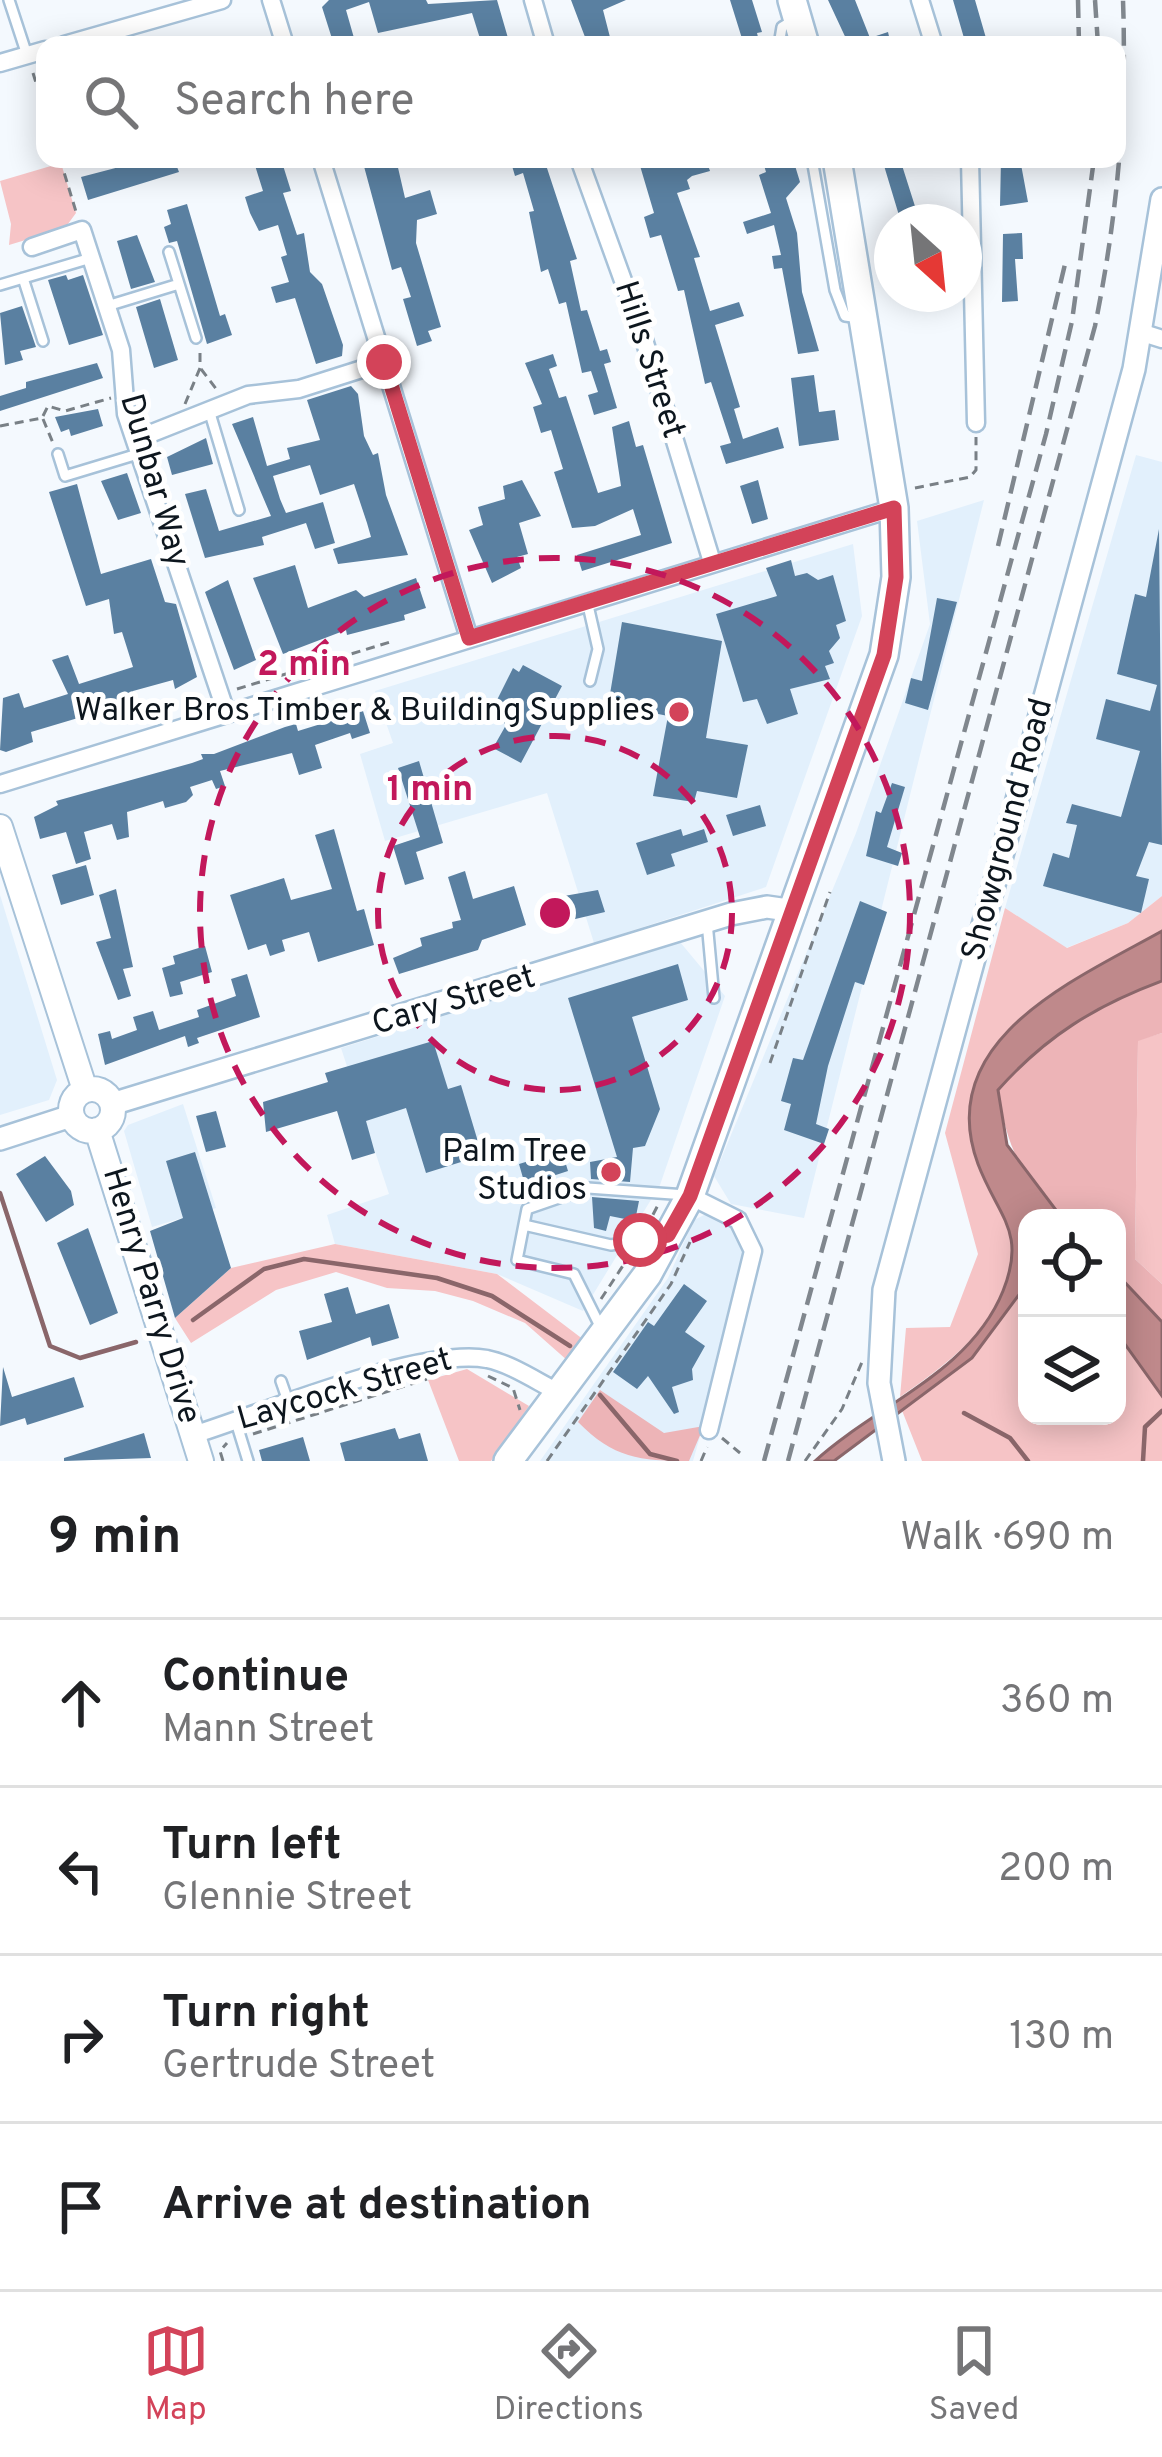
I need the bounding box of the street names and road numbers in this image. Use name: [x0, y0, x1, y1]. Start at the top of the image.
street label: Hills Street: [603, 276, 693, 444]
street label: Dunbar Way: [108, 390, 198, 572]
street label: Showground Road: [954, 694, 1064, 966]
street label: Cary Street: [367, 957, 541, 1047]
street label: Henry Parry Drive: [91, 1163, 209, 1429]
street label: Laycock Street: [233, 1340, 457, 1442]

